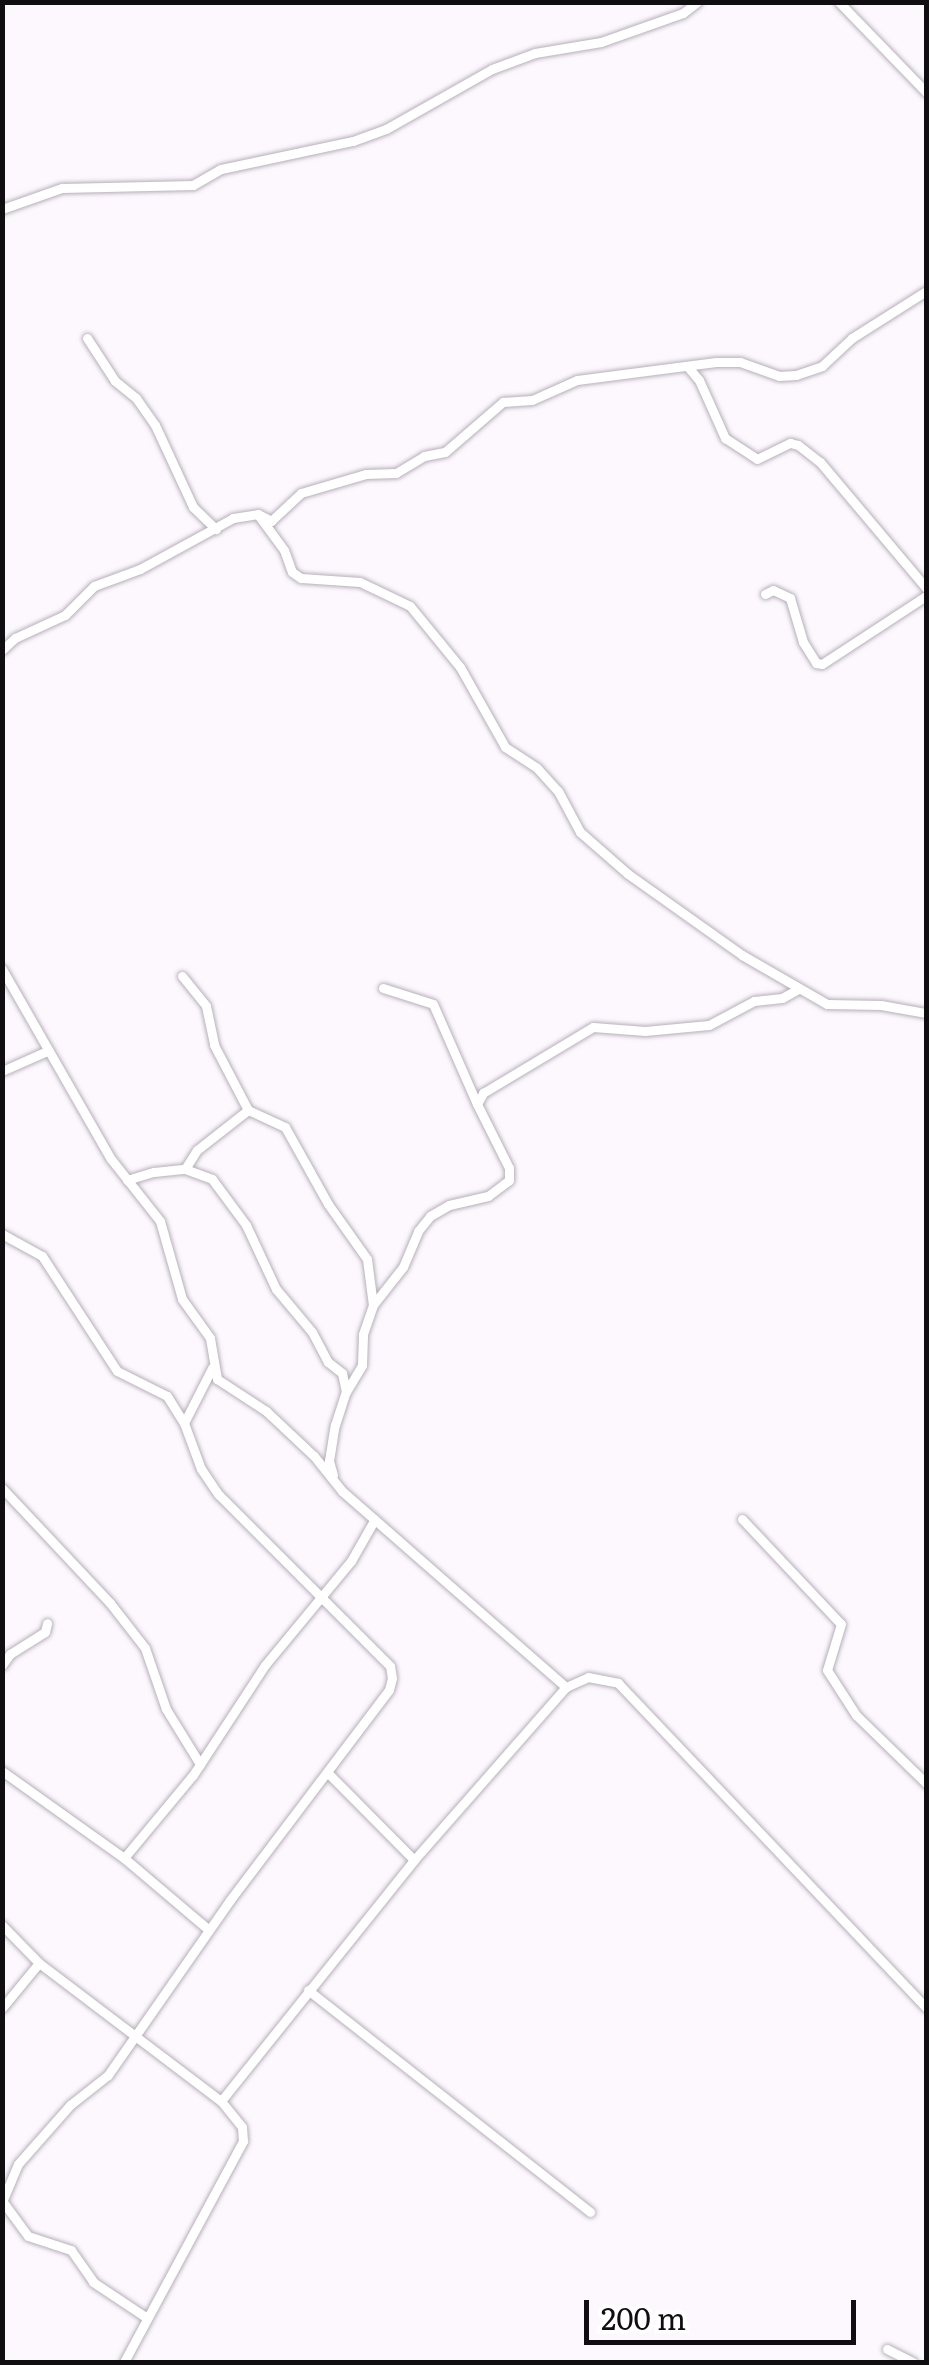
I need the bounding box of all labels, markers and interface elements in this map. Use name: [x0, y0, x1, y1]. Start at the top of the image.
scale bar: [589, 2280, 862, 2342]
text: 200 m: [601, 2295, 686, 2339]

